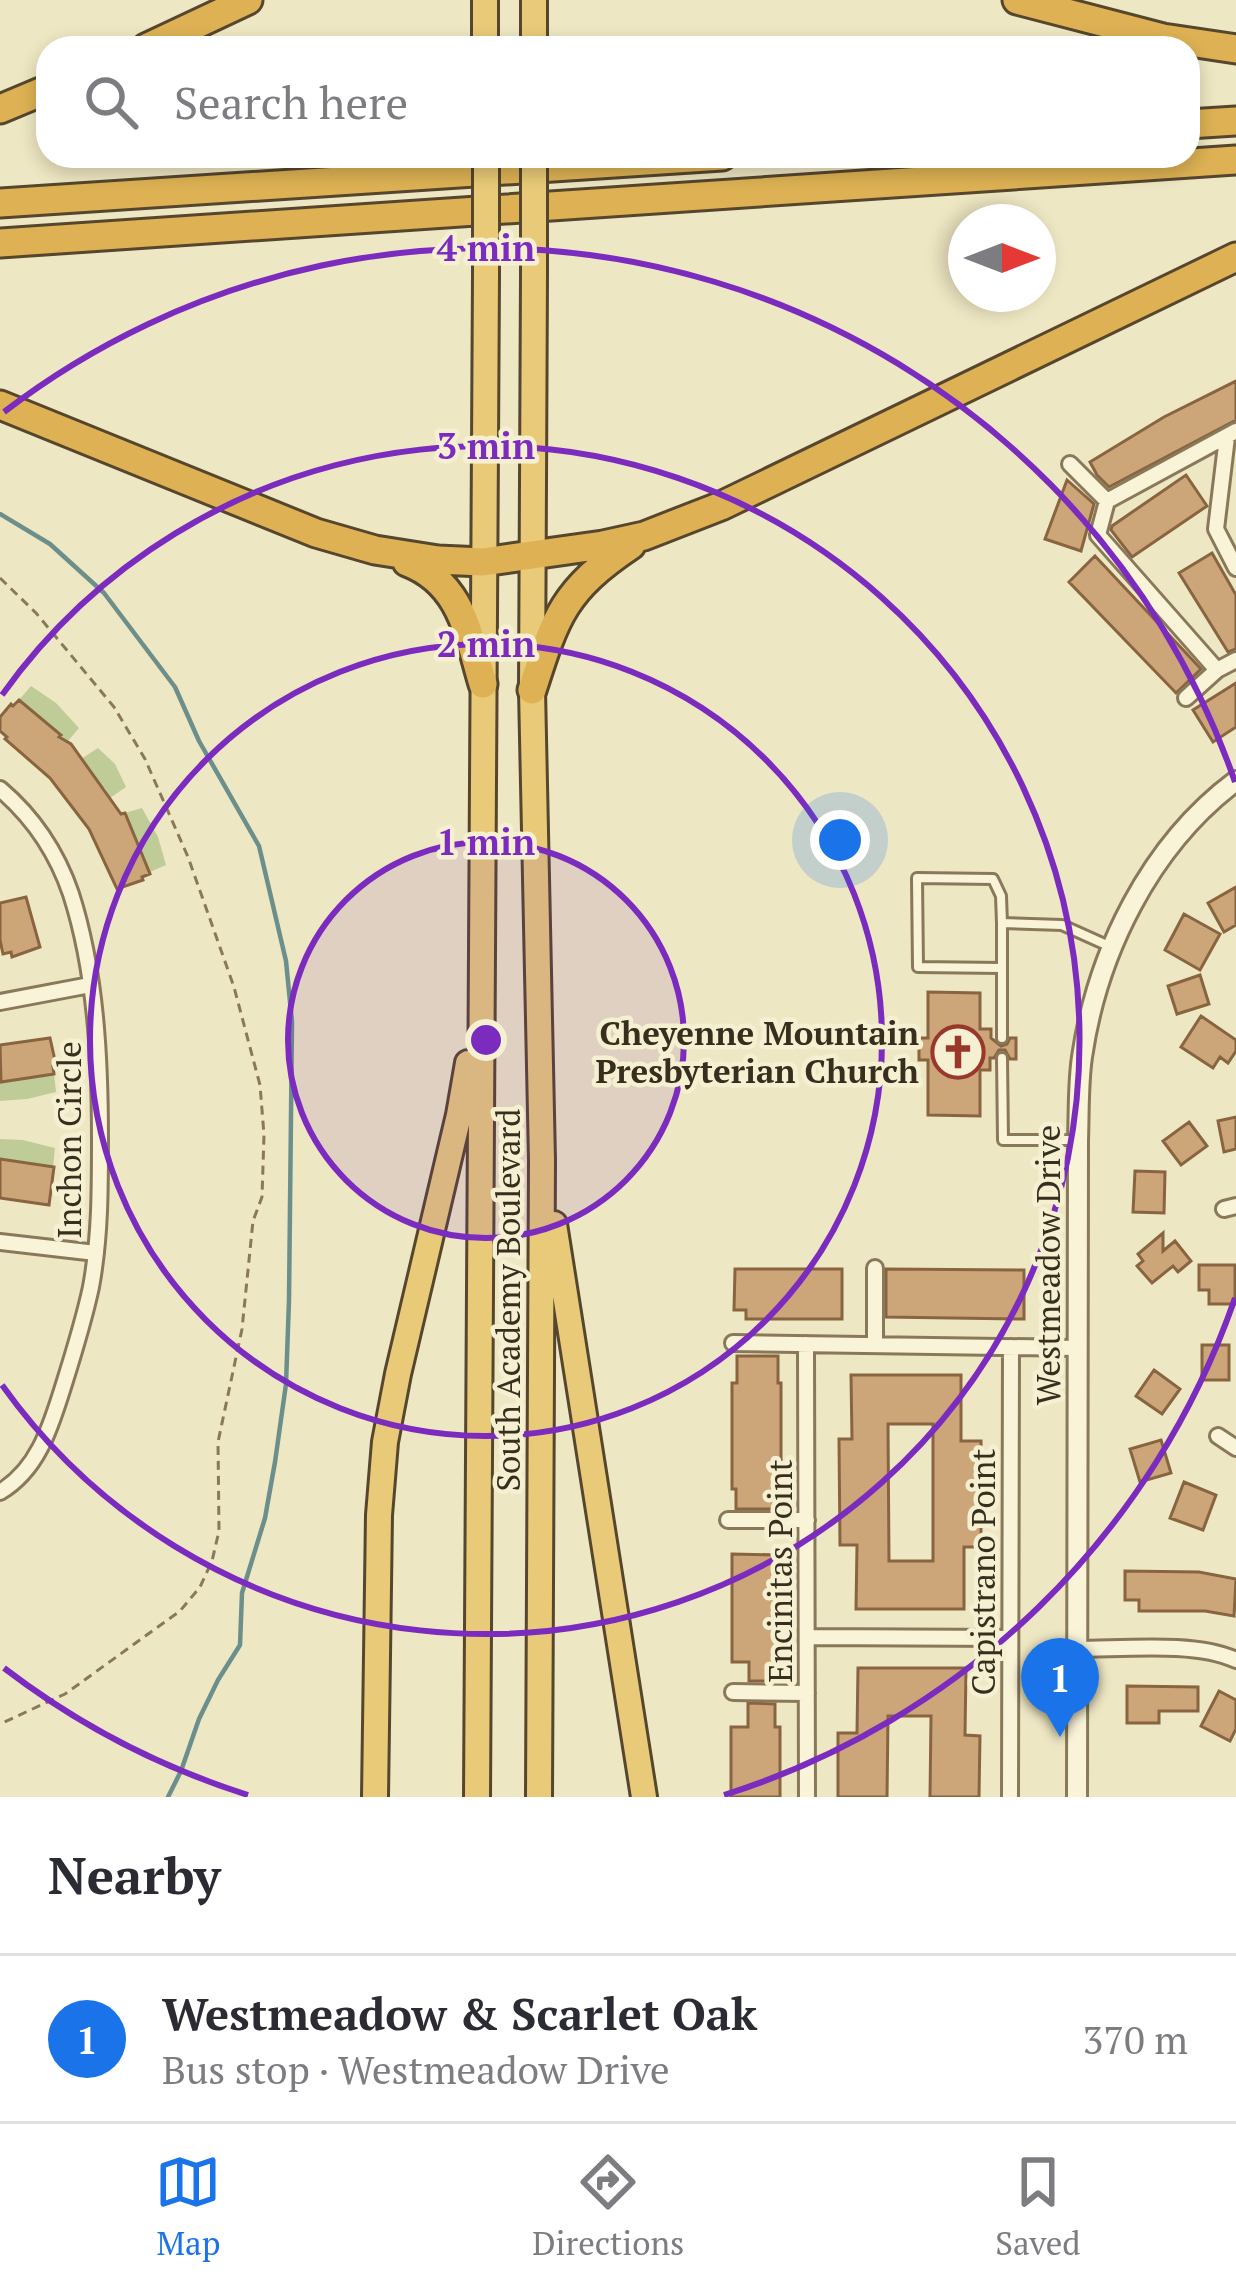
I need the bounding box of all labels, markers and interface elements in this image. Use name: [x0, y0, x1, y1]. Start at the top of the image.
search box: [36, 36, 1200, 168]
icon: search: [78, 69, 144, 135]
text: Search here: [174, 72, 408, 132]
north arrow: [948, 204, 1056, 312]
text: 4 min: [437, 224, 535, 271]
text: 3 min: [437, 422, 535, 469]
text: 2 min: [437, 620, 535, 667]
your location: [810, 810, 870, 870]
text: 1 min: [437, 818, 535, 865]
place label: Cheyenne Mountain Presbyterian Church: [595, 1011, 919, 1092]
centre of rings: [465, 1019, 507, 1061]
church icon: Cheyenne Mountain Presbyterian Church: [930, 1024, 986, 1080]
street label: Inchon Circle: [47, 1041, 90, 1239]
street label: South Academy Boulevard: [486, 1108, 529, 1492]
street label: Westmeadow Drive: [1026, 1125, 1069, 1405]
street label: Capistrano Point: [961, 1449, 1004, 1695]
street label: Encinitas Point: [758, 1459, 801, 1683]
pin: 1: [1021, 1638, 1099, 1737]
text: Nearby: [48, 1841, 221, 1909]
text: Westmeadow & Scarlet Oak: [162, 1983, 757, 2043]
text: 1: [76, 2013, 98, 2065]
text: 370 m: [1083, 2013, 1188, 2065]
text: Bus stop · Westmeadow Drive: [162, 2043, 670, 2095]
tab: Map: [155, 2149, 221, 2264]
tab: Directions: [532, 2149, 684, 2264]
tab: Saved: [995, 2149, 1081, 2264]

